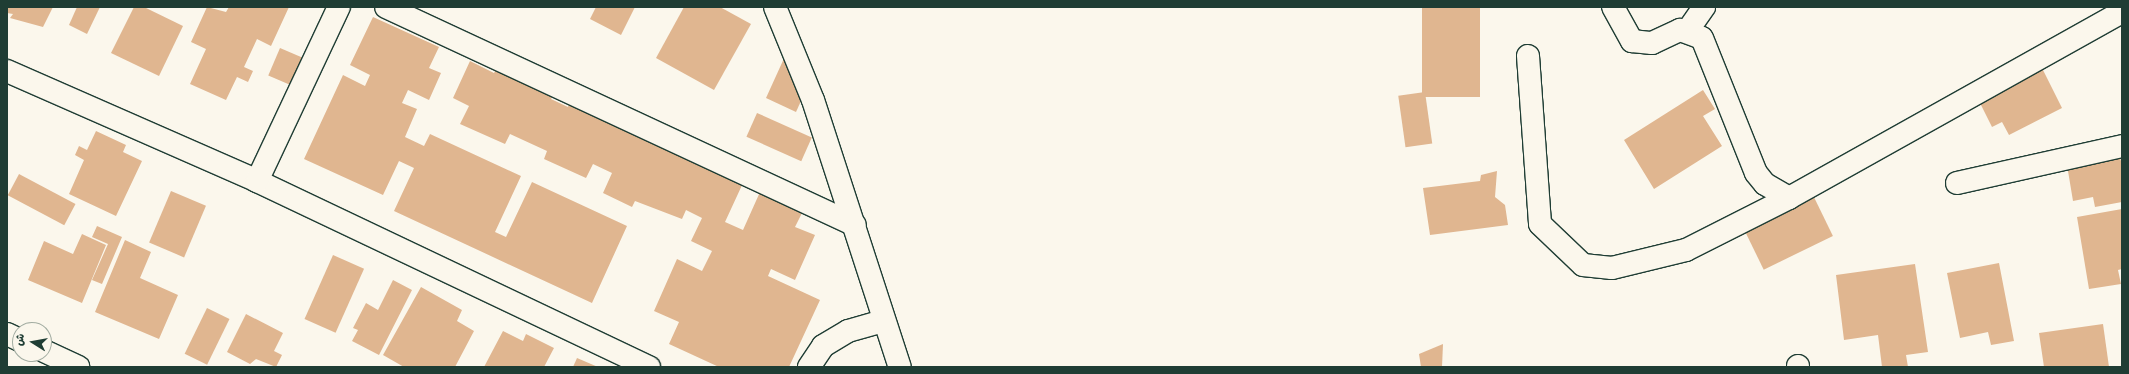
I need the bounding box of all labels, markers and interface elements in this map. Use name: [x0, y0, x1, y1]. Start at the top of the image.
north arrow: [12, 322, 52, 362]
text: ش: [12, 332, 30, 347]

